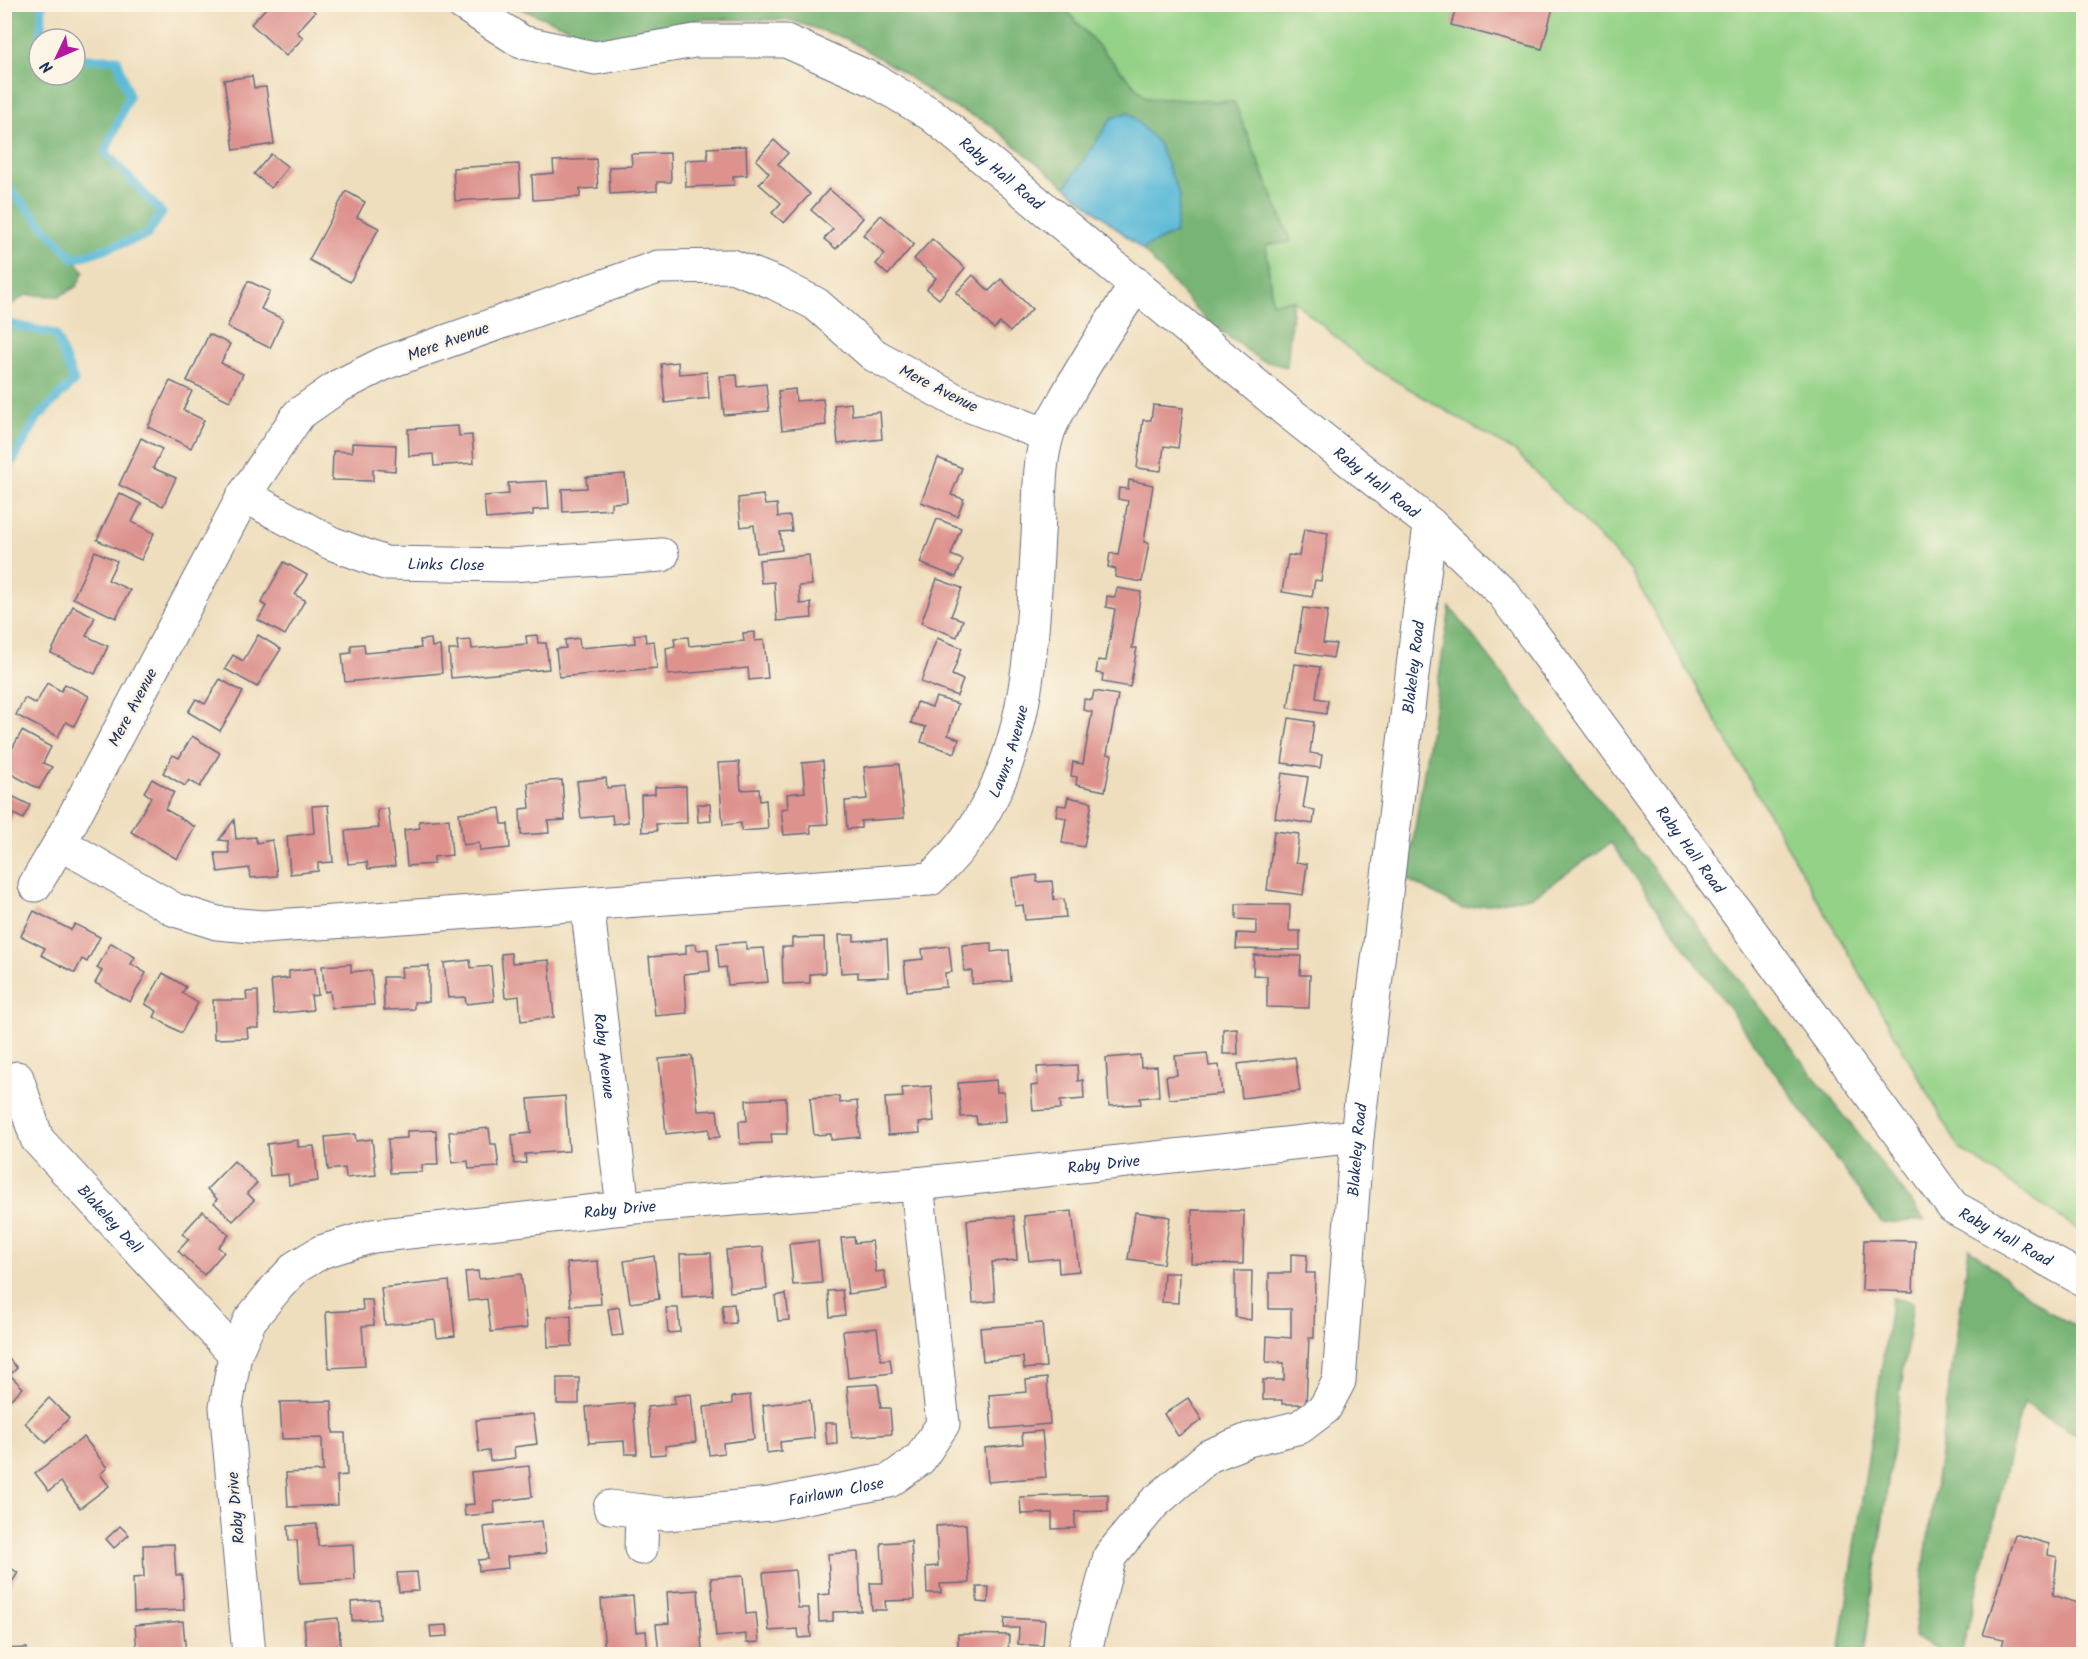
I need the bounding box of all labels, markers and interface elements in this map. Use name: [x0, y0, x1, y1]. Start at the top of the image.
north arrow: [27, 27, 87, 87]
text: N: [35, 54, 60, 79]
street label: Raby Hall Road: [953, 131, 1049, 218]
street label: Mere Avenue: [404, 316, 493, 369]
street label: Mere Avenue: [894, 359, 982, 420]
street label: Raby Hall Road: [1327, 441, 1425, 526]
street label: Links Close: [407, 552, 485, 579]
street label: Blakeley Road: [1396, 618, 1432, 715]
street label: Mere Avenue: [102, 664, 165, 751]
street label: Lawns Avenue: [983, 703, 1036, 802]
street label: Raby Hall Road: [1649, 801, 1731, 900]
street label: Raby Avenue: [586, 1012, 621, 1100]
street label: Blakeley Road: [1342, 1101, 1375, 1197]
street label: Raby Drive: [1066, 1149, 1141, 1182]
street label: Blakeley Dell: [71, 1179, 148, 1260]
street label: Raby Drive: [582, 1194, 657, 1226]
street label: Raby Hall Road: [1954, 1202, 2057, 1274]
street label: Raby Drive: [221, 1471, 252, 1545]
street label: Fairlawn Close: [786, 1471, 886, 1514]

